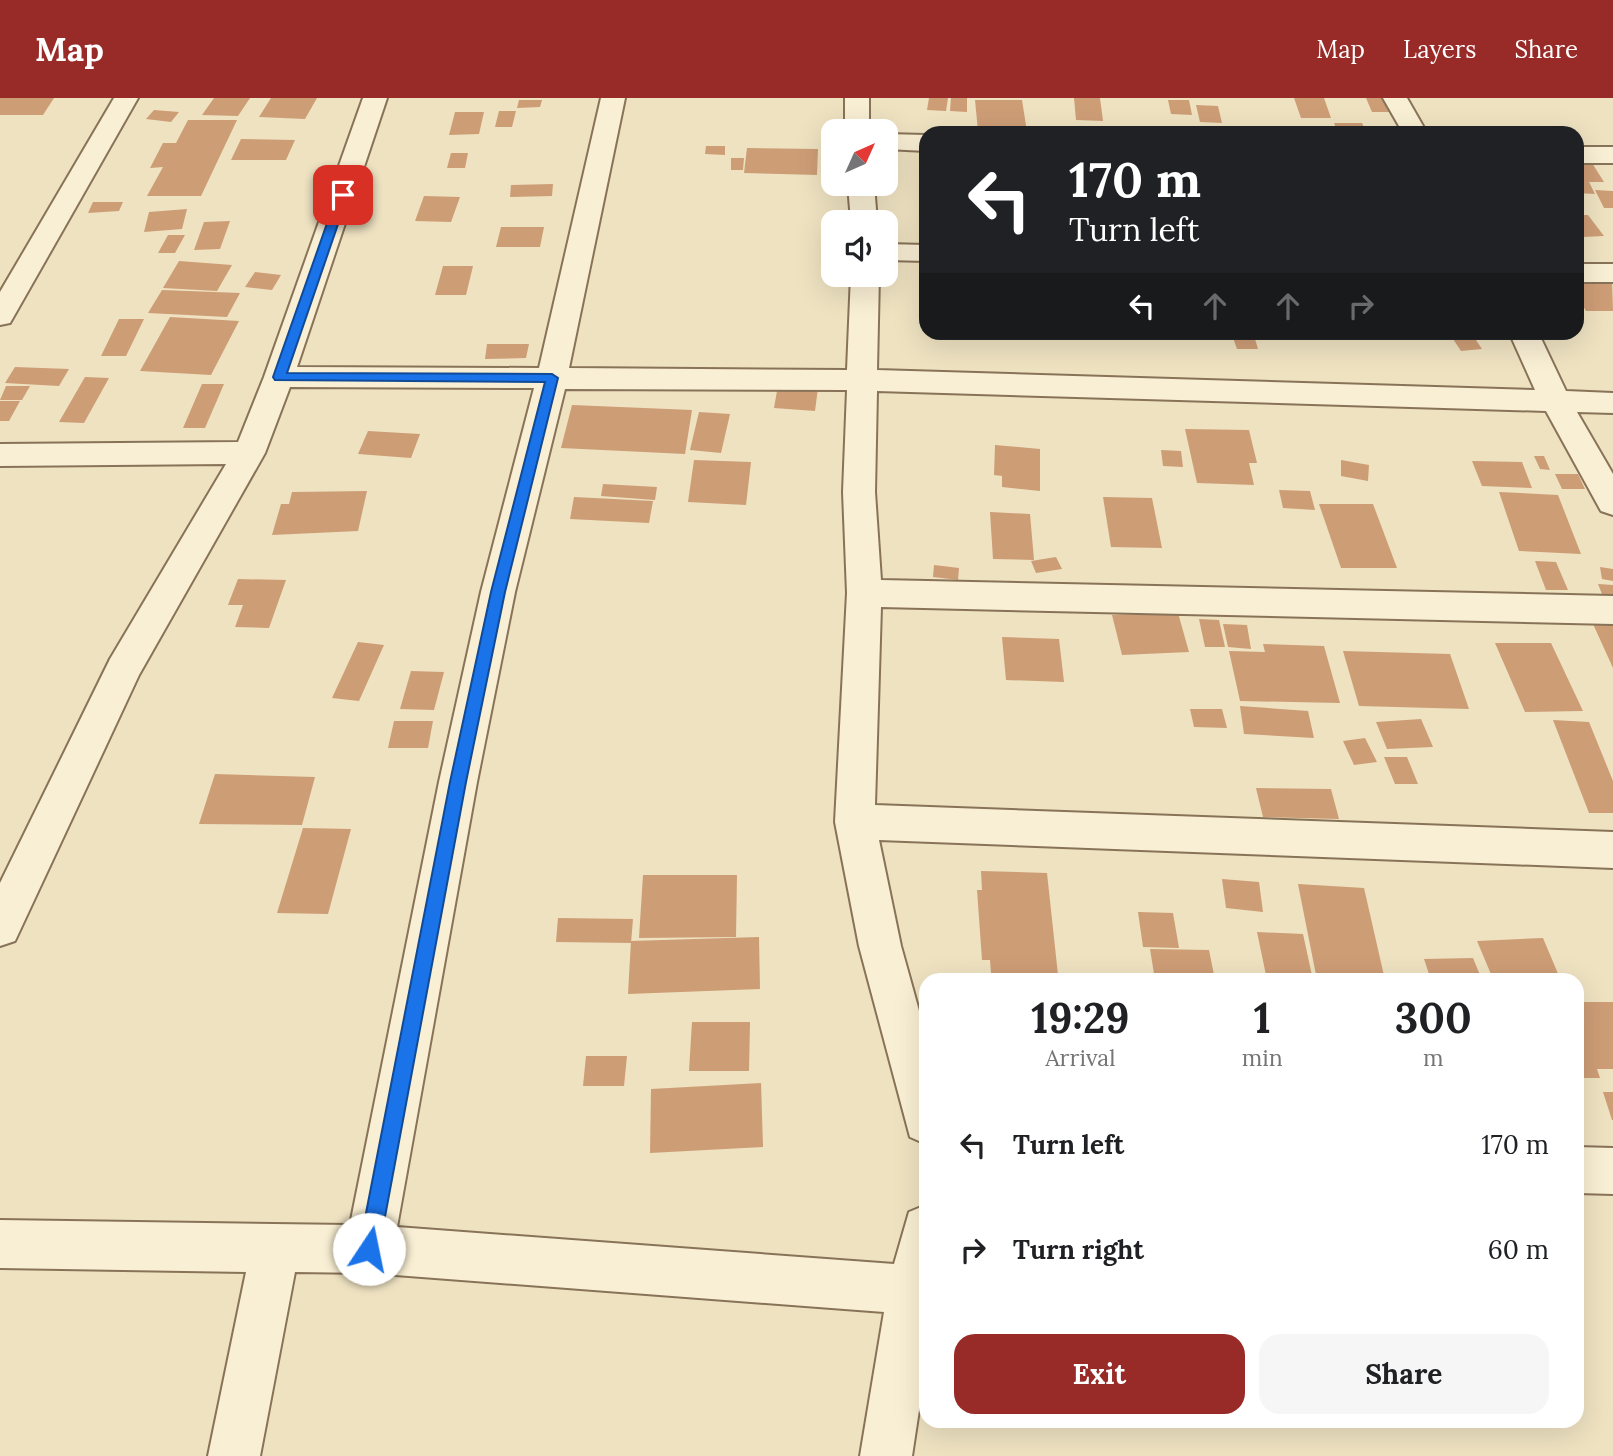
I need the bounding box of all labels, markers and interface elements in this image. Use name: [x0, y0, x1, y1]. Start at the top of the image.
text: Map: [35, 28, 104, 70]
text: Map: [1316, 34, 1365, 65]
text: Layers: [1403, 34, 1476, 65]
text: Share: [1514, 34, 1578, 65]
north arrow: [821, 119, 898, 196]
map controls: [821, 119, 898, 287]
text: 170 m: [1069, 148, 1201, 210]
icon: left: [954, 154, 1045, 245]
pin: [313, 165, 373, 225]
icon: arrive: [324, 176, 362, 214]
text: Turn left: [1069, 209, 1199, 250]
button: sound: [821, 210, 898, 287]
icon: left: [1123, 287, 1161, 325]
icon: ahead: [1196, 287, 1234, 325]
icon: ahead: [1269, 287, 1307, 325]
icon: right: [1342, 287, 1380, 325]
text: 19:29: [1031, 991, 1130, 1045]
text: 1: [1254, 991, 1271, 1045]
text: 300: [1395, 991, 1472, 1045]
text: Arrival: [1045, 1043, 1115, 1072]
text: min: [1242, 1043, 1283, 1072]
text: m: [1423, 1043, 1444, 1072]
icon: left: [954, 1126, 992, 1164]
text: Turn left: [1013, 1128, 1124, 1161]
text: 170 m: [1481, 1128, 1549, 1161]
position arrow: [332, 1212, 406, 1286]
icon: right: [954, 1231, 992, 1269]
text: Turn right: [1013, 1233, 1144, 1266]
text: 60 m: [1488, 1233, 1549, 1266]
button: Exit: [954, 1334, 1245, 1414]
button: Share: [1259, 1334, 1549, 1414]

